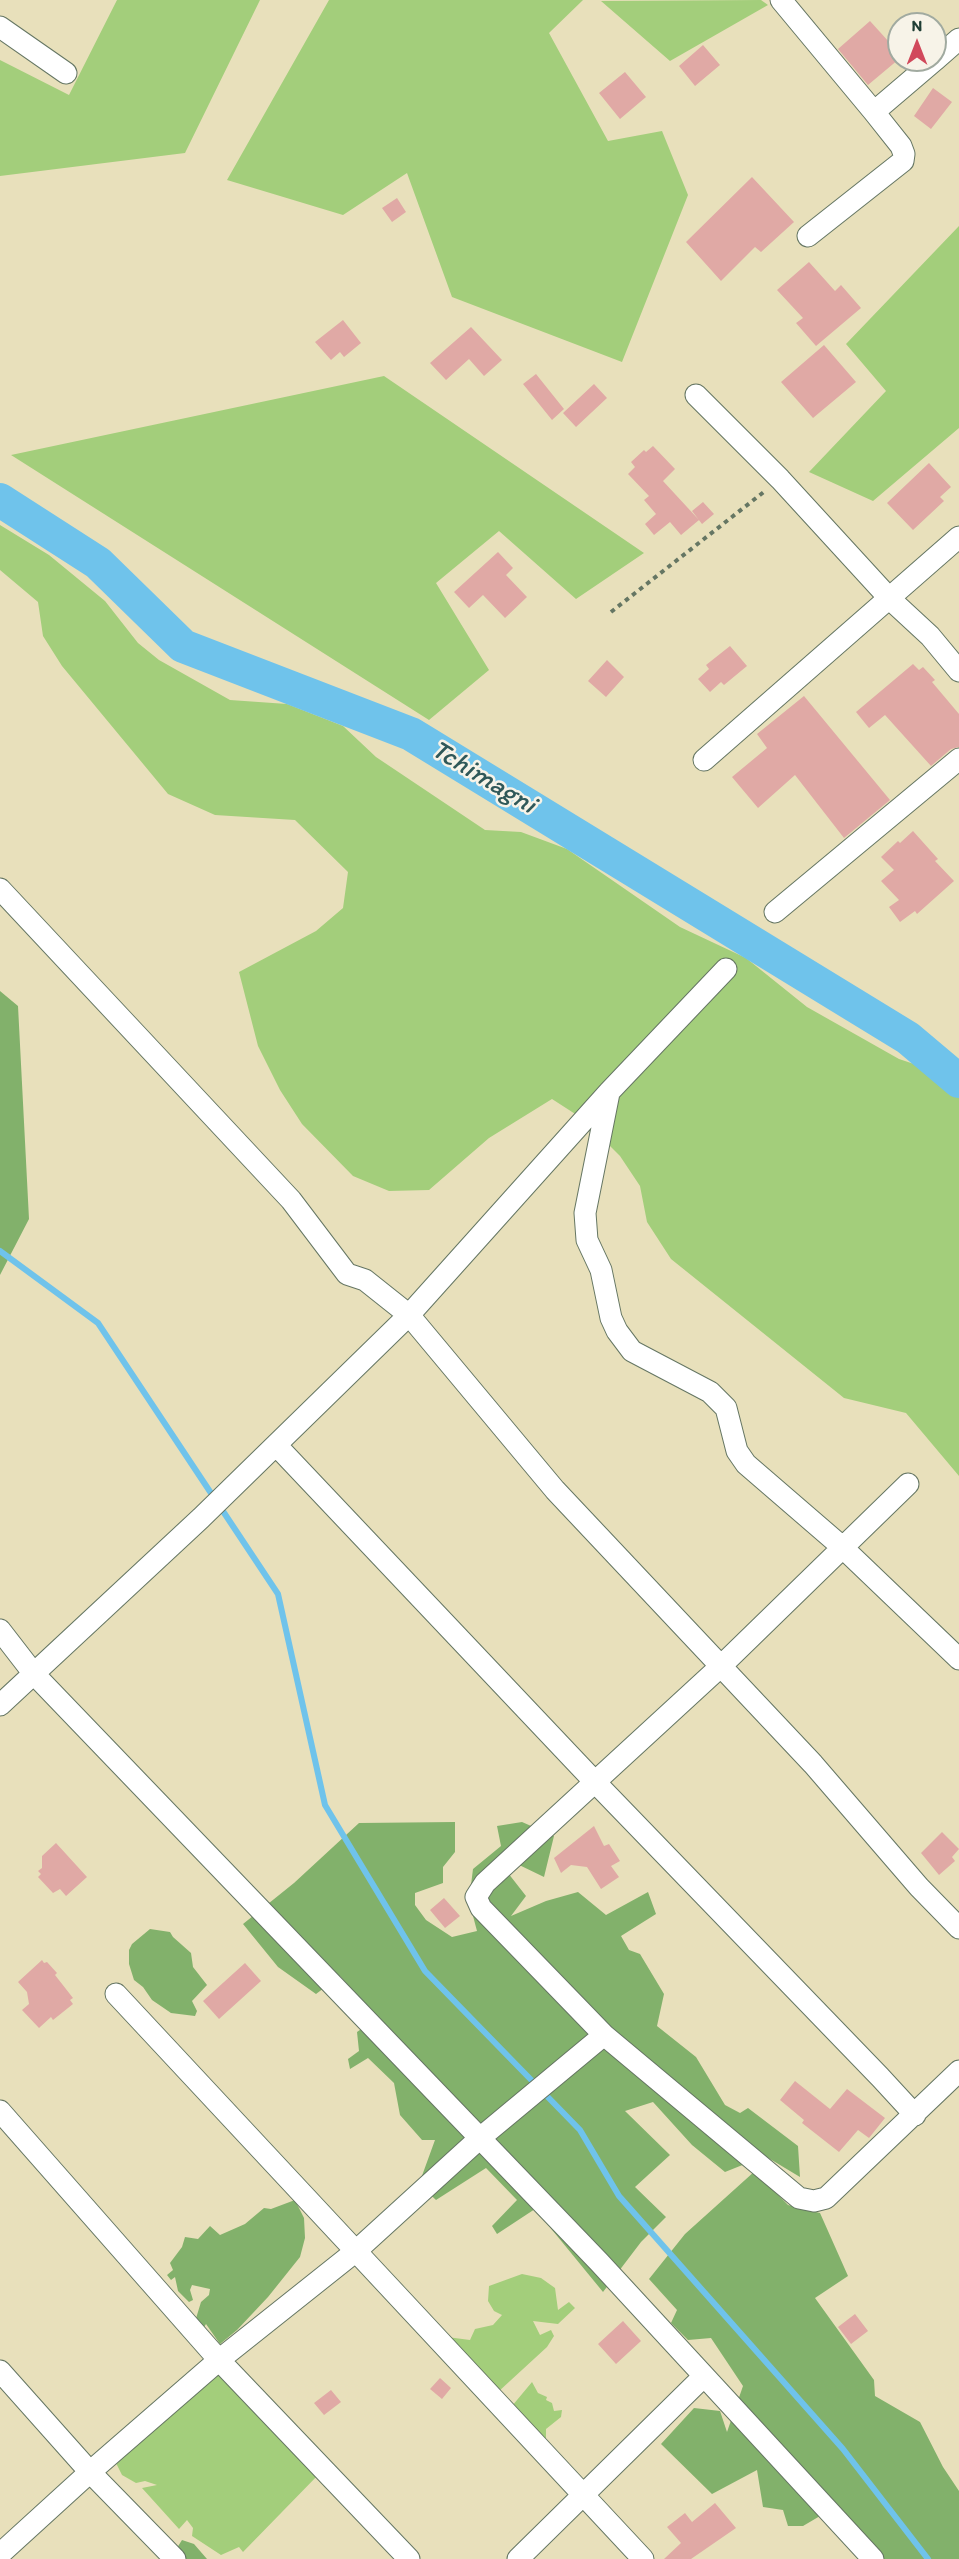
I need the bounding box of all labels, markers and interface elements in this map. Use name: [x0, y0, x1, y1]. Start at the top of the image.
north arrow: [887, 12, 947, 72]
text: N: [912, 16, 922, 35]
water label: Tchimagni: [425, 734, 541, 822]

